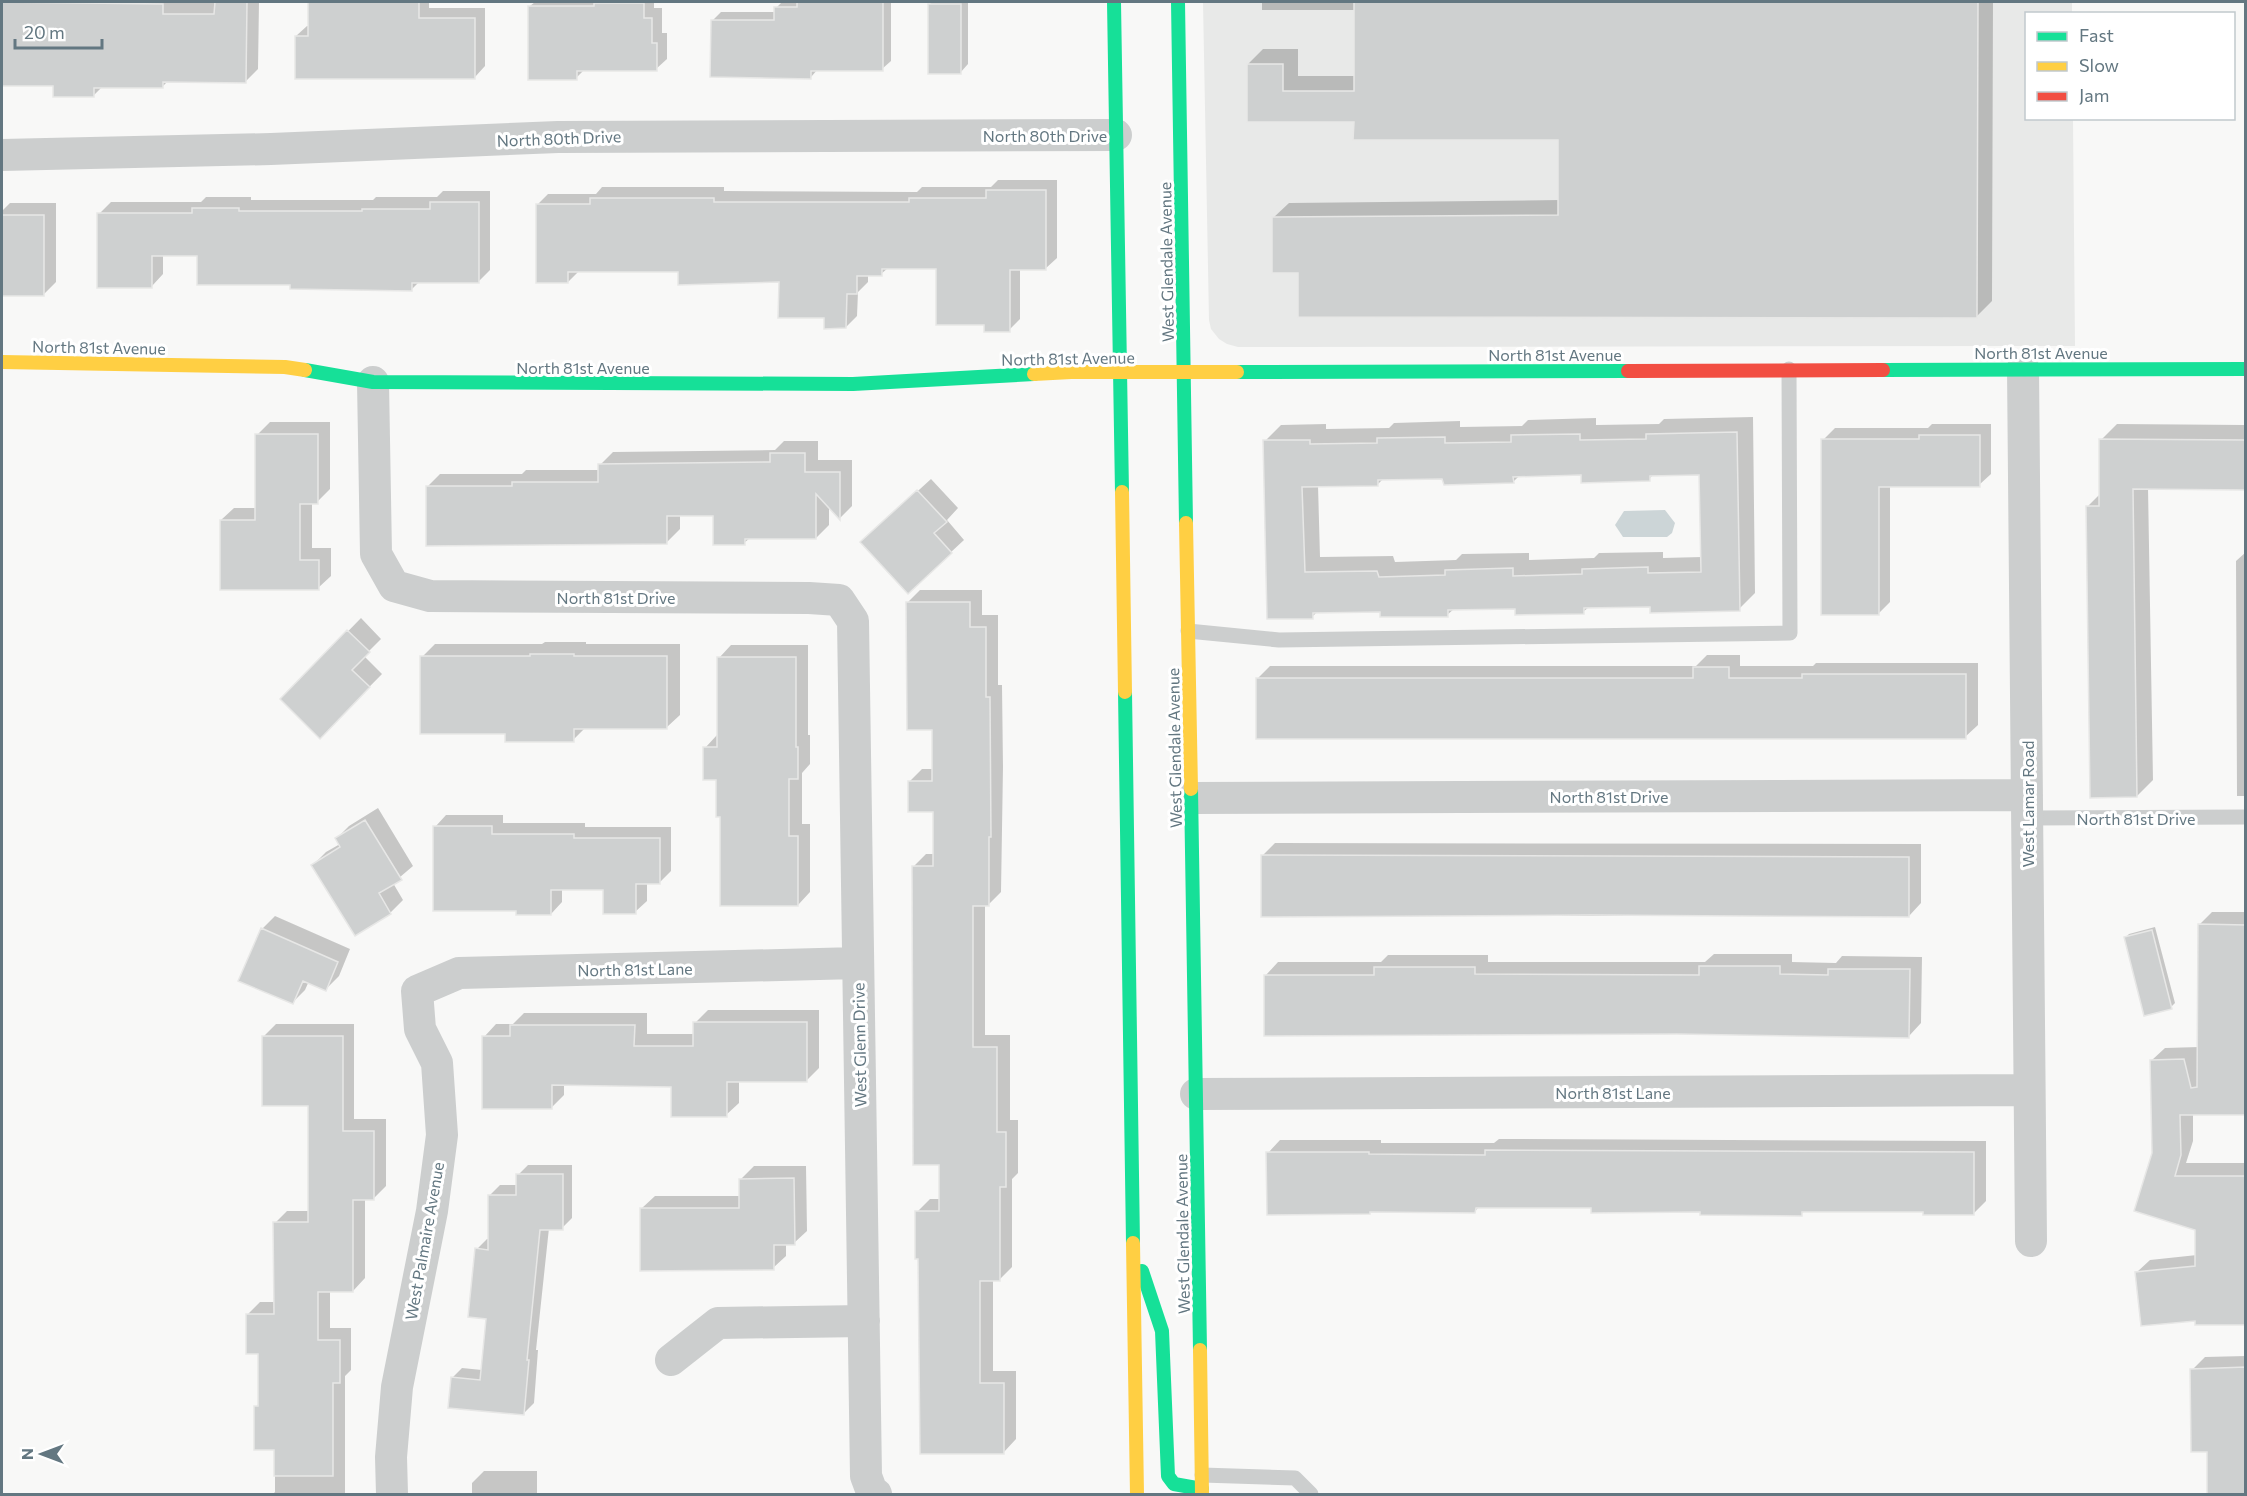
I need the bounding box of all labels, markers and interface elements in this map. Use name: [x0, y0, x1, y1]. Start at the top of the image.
scale bar: [15, 12, 102, 50]
legend: [2025, 12, 2235, 120]
text: 20 m: [24, 21, 65, 43]
text: Fast: [2079, 24, 2114, 46]
text: Slow: [2079, 54, 2119, 76]
text: Jam: [2079, 84, 2109, 106]
street label: North 80th Drive: [497, 126, 621, 150]
street label: North 80th Drive: [983, 126, 1107, 145]
street label: West Glendale Avenue: [1155, 182, 1177, 342]
street label: North 81st Avenue: [32, 336, 166, 358]
street label: North 81st Avenue: [1974, 343, 2108, 362]
street label: North 81st Avenue: [1488, 345, 1622, 364]
street label: North 81st Avenue: [1001, 347, 1135, 369]
street label: North 81st Avenue: [516, 358, 650, 377]
street label: North 81st Drive: [557, 588, 675, 607]
street label: West Glendale Avenue: [1163, 668, 1185, 828]
street label: West Lamar Road: [2018, 740, 2037, 868]
street label: North 81st Drive: [1550, 787, 1668, 806]
street label: North 81st Drive: [2077, 809, 2195, 828]
street label: North 81st Lane: [577, 958, 693, 980]
street label: West Glenn Drive: [848, 982, 870, 1108]
street label: North 81st Lane: [1555, 1083, 1671, 1102]
street label: West Glendale Avenue: [1171, 1154, 1193, 1314]
street label: West Palmaire Avenue: [401, 1160, 447, 1322]
north arrow: [12, 1424, 72, 1484]
text: N: [17, 1448, 36, 1460]

